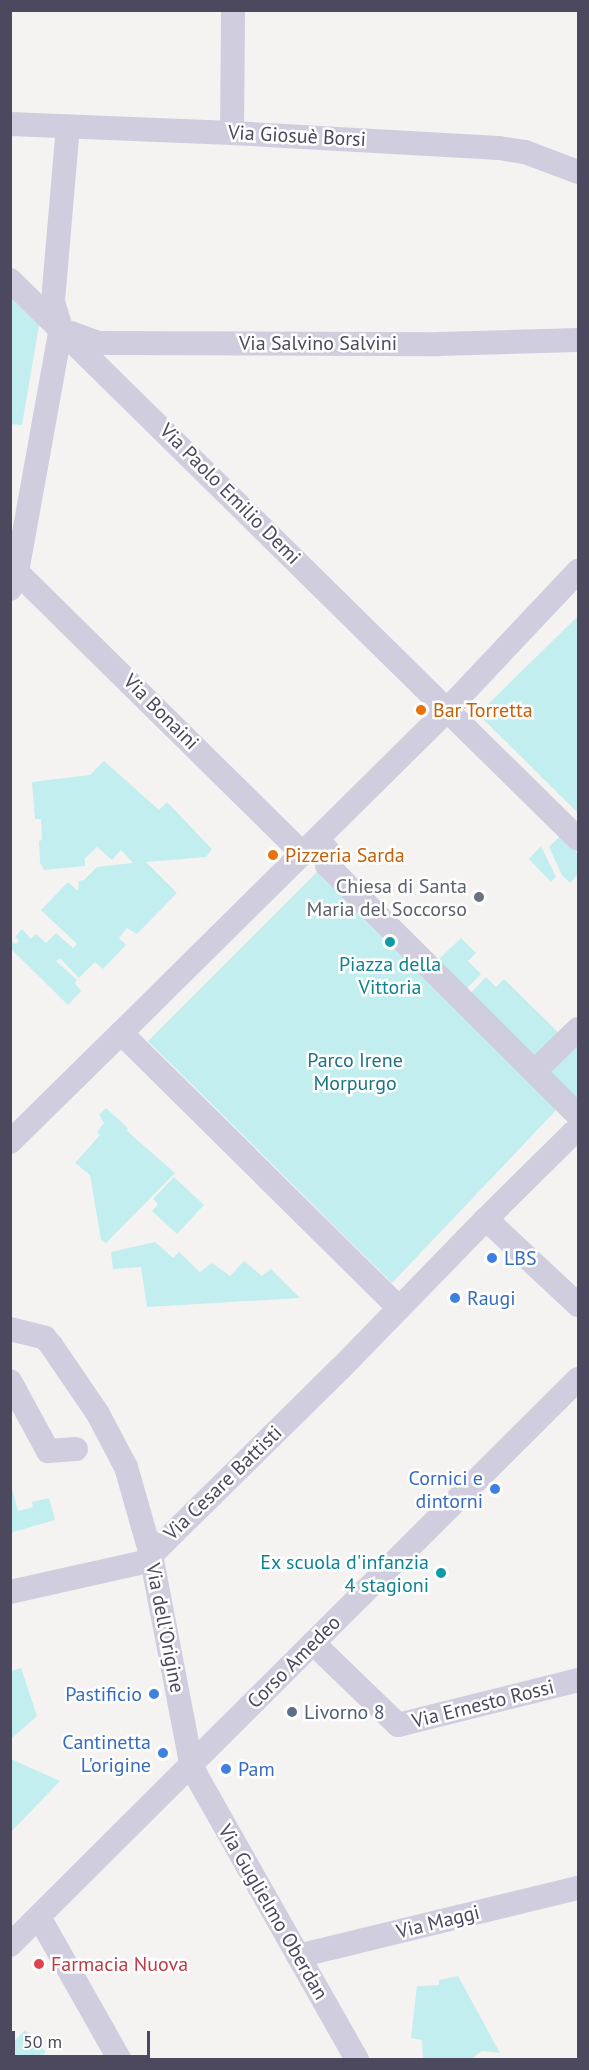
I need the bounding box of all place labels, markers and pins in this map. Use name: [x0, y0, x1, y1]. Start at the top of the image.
place label: Bar Torretta: [433, 698, 533, 722]
marker: Bar Torretta: [414, 703, 428, 717]
place label: Pizzeria Sarda: [285, 843, 405, 867]
marker: Pizzeria Sarda: [266, 848, 280, 862]
place label: Chiesa di Santa Maria del Soccorso: [307, 874, 467, 921]
marker: Chiesa di Santa Maria del Soccorso: [472, 890, 486, 904]
marker: Piazza della Vittoria: [383, 935, 397, 949]
place label: Piazza della Vittoria: [339, 952, 441, 999]
place label: LBS: [504, 1246, 537, 1270]
marker: LBS: [485, 1251, 499, 1265]
place label: Raugi: [467, 1286, 515, 1310]
marker: Raugi: [448, 1291, 462, 1305]
place label: Cornici e dintorni: [409, 1466, 483, 1513]
marker: Cornici e dintorni: [488, 1482, 502, 1496]
place label: Ex scuola d'infanzia 4 stagioni: [260, 1550, 429, 1597]
marker: Ex scuola d'infanzia 4 stagioni: [434, 1566, 448, 1580]
place label: Pastificio: [65, 1682, 142, 1706]
marker: Pastificio: [147, 1687, 161, 1701]
place label: Livorno 8: [304, 1700, 385, 1724]
marker: Livorno 8: [285, 1705, 299, 1719]
place label: Cantinetta L'origine: [62, 1730, 151, 1777]
marker: Cantinetta L'origine: [156, 1746, 170, 1760]
place label: Pam: [238, 1757, 275, 1781]
marker: Pam: [219, 1762, 233, 1776]
place label: Farmacia Nuova: [51, 1952, 188, 1976]
marker: Farmacia Nuova: [32, 1957, 46, 1971]

